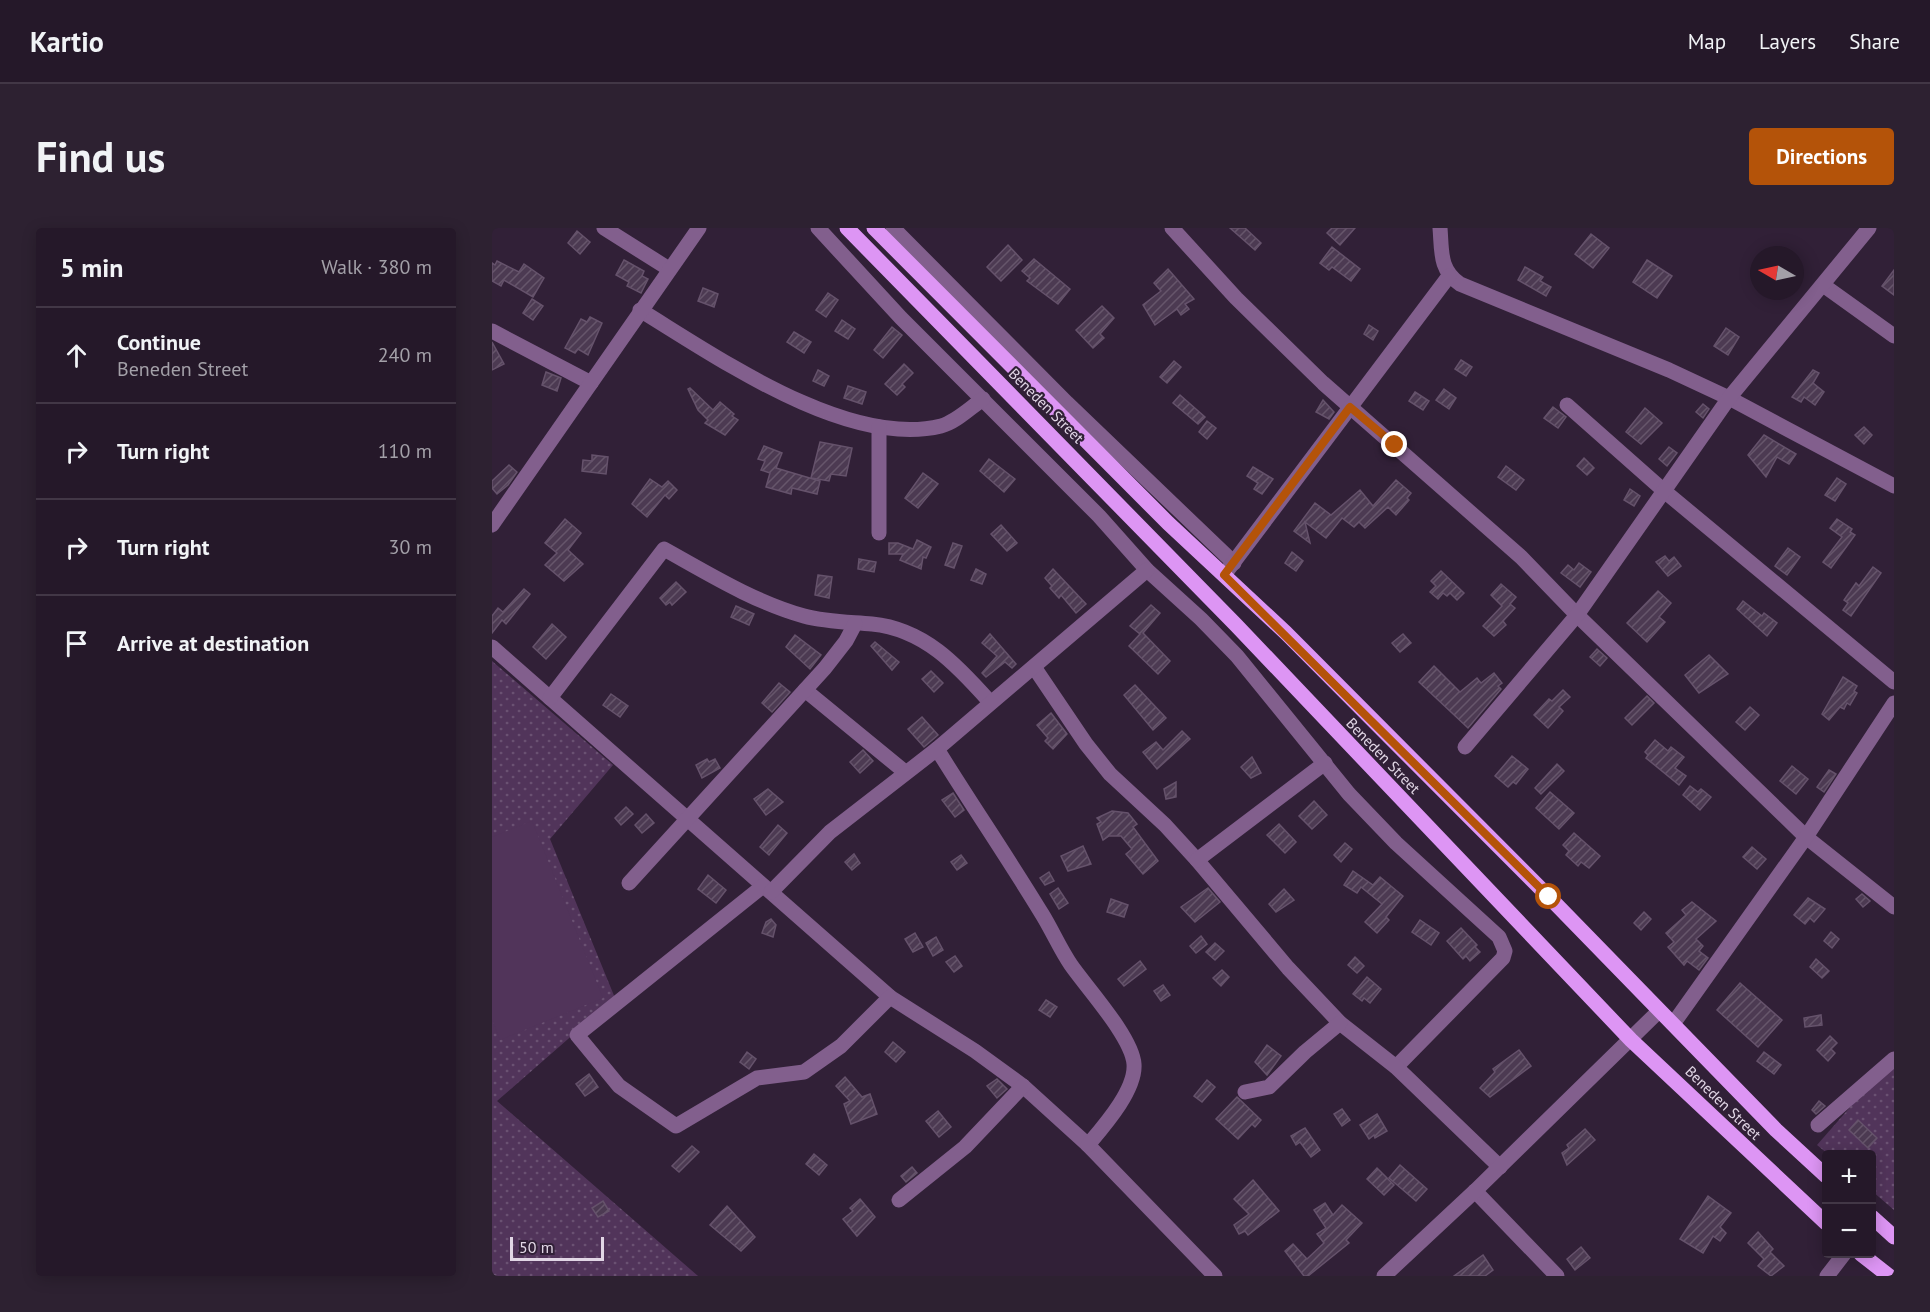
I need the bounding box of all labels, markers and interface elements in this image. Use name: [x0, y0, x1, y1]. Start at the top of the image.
text: Kartio: [30, 23, 104, 60]
text: Map: [1688, 28, 1726, 55]
text: Layers: [1759, 28, 1816, 55]
text: Share: [1849, 28, 1900, 55]
button: Directions: [1749, 128, 1894, 185]
text: Find us: [36, 129, 165, 184]
north arrow: [1750, 246, 1804, 300]
text: 5 min: [60, 251, 123, 284]
text: Walk · 380 m: [321, 254, 432, 280]
text: Continue: [117, 328, 201, 356]
icon: ahead: [60, 339, 93, 372]
text: 240 m: [378, 342, 432, 368]
text: Beneden Street: [117, 356, 248, 382]
street label: Beneden Street: [1005, 364, 1088, 447]
route end: [1381, 431, 1407, 457]
icon: right: [60, 435, 93, 468]
text: Turn right: [117, 437, 209, 465]
text: 110 m: [378, 438, 432, 464]
icon: right: [60, 531, 93, 564]
text: Turn right: [117, 533, 209, 561]
text: 30 m: [389, 534, 432, 560]
icon: arrive: [60, 627, 93, 660]
text: Arrive at destination: [117, 629, 309, 657]
street label: Beneden Street: [1342, 714, 1424, 798]
route start: [1535, 883, 1561, 909]
street label: Beneden Street: [1681, 1062, 1765, 1144]
map controls: [1822, 1150, 1876, 1258]
button: +: [1822, 1150, 1876, 1204]
button: −: [1822, 1204, 1876, 1258]
scale bar: [510, 1234, 604, 1262]
text: 50 m: [519, 1237, 554, 1257]

